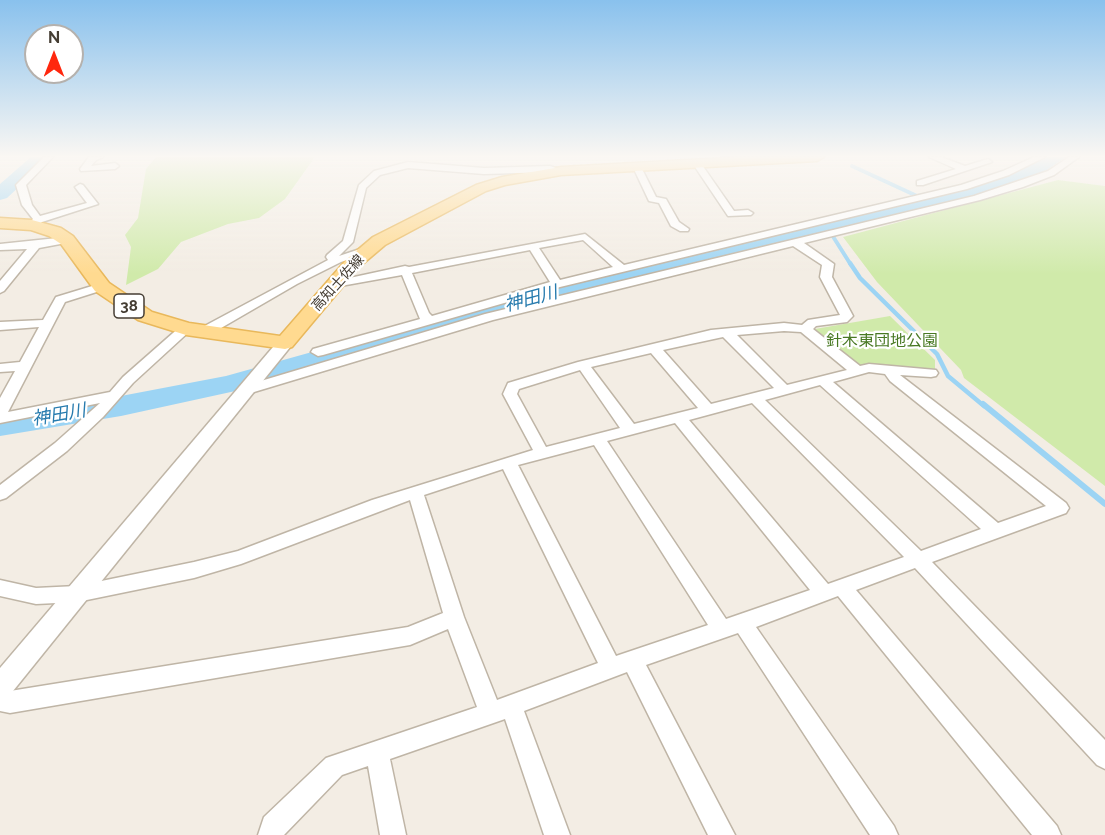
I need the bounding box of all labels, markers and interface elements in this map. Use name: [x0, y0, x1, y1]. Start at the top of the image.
north arrow: [24, 24, 84, 84]
text: N: [48, 28, 60, 47]
street label: 高知土佐線: [308, 251, 368, 315]
water label: 神田川: [502, 282, 560, 316]
road number: 38: [114, 294, 144, 318]
park label: 針木東団地公園: [826, 331, 938, 351]
water label: 神田川: [31, 400, 87, 430]

